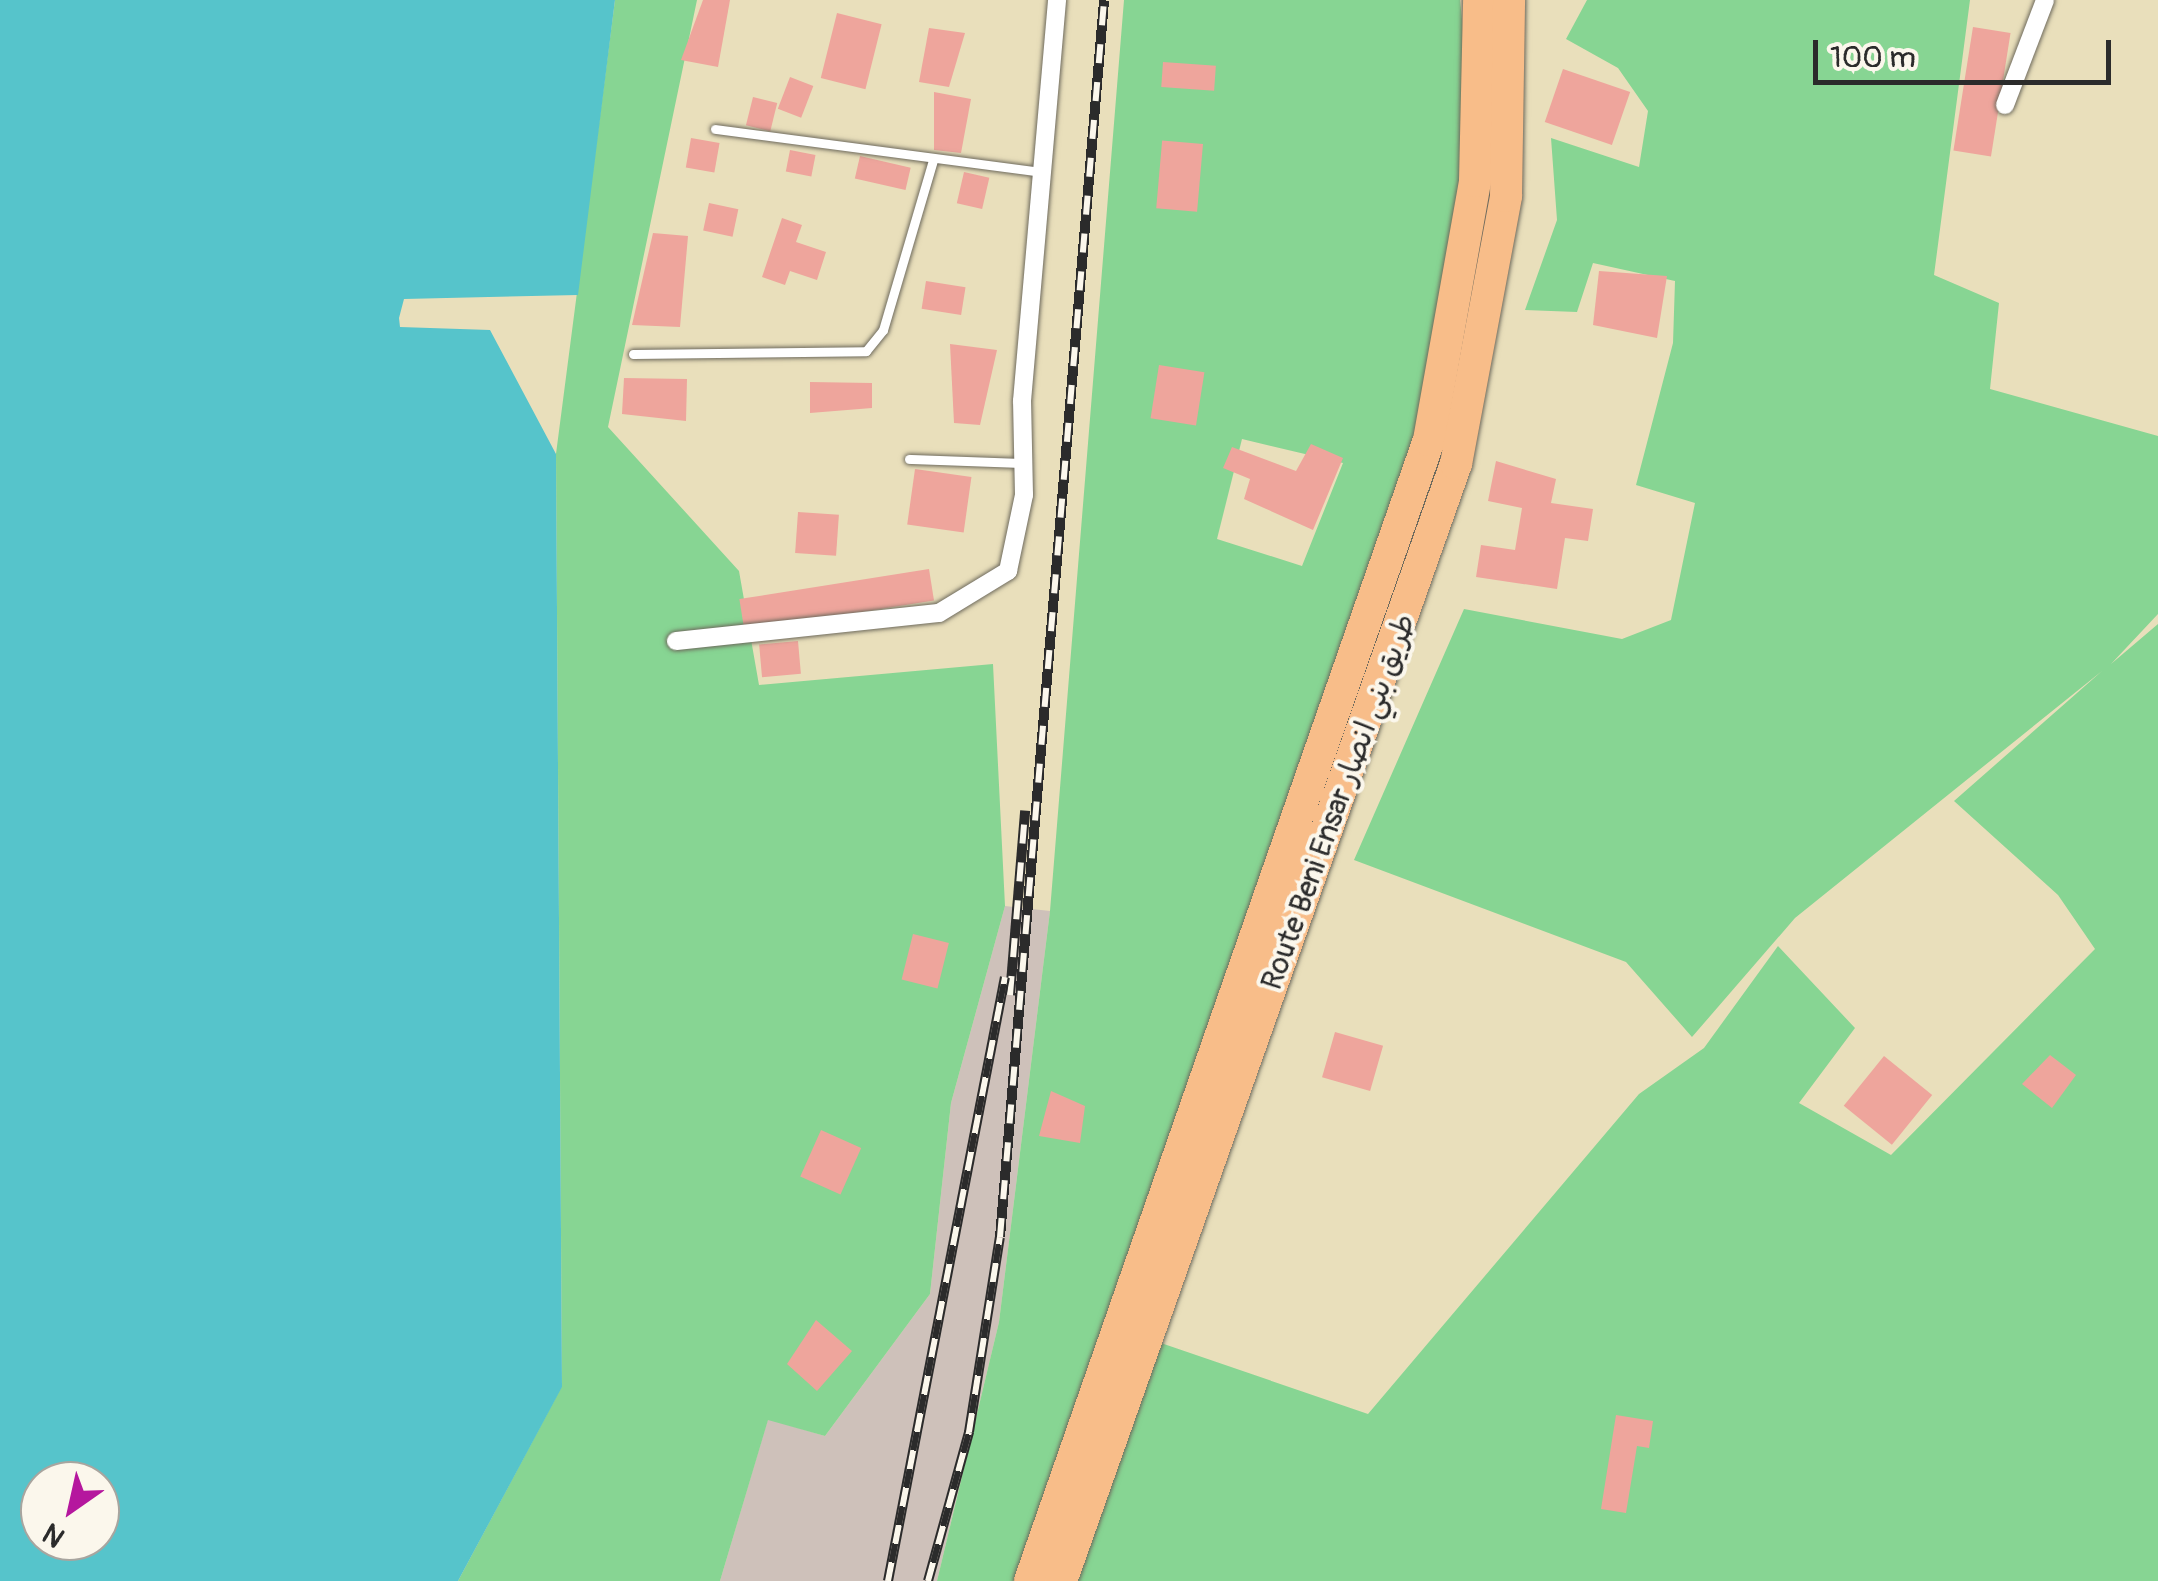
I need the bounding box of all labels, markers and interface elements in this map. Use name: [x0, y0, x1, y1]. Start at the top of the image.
scale bar: [1818, 20, 2116, 82]
text: 100 m: [1830, 39, 1916, 76]
street label: Route Beni Ensar طريق بني انصار: [1254, 609, 1424, 995]
north arrow: [20, 1461, 120, 1561]
text: N: [36, 1515, 72, 1554]

